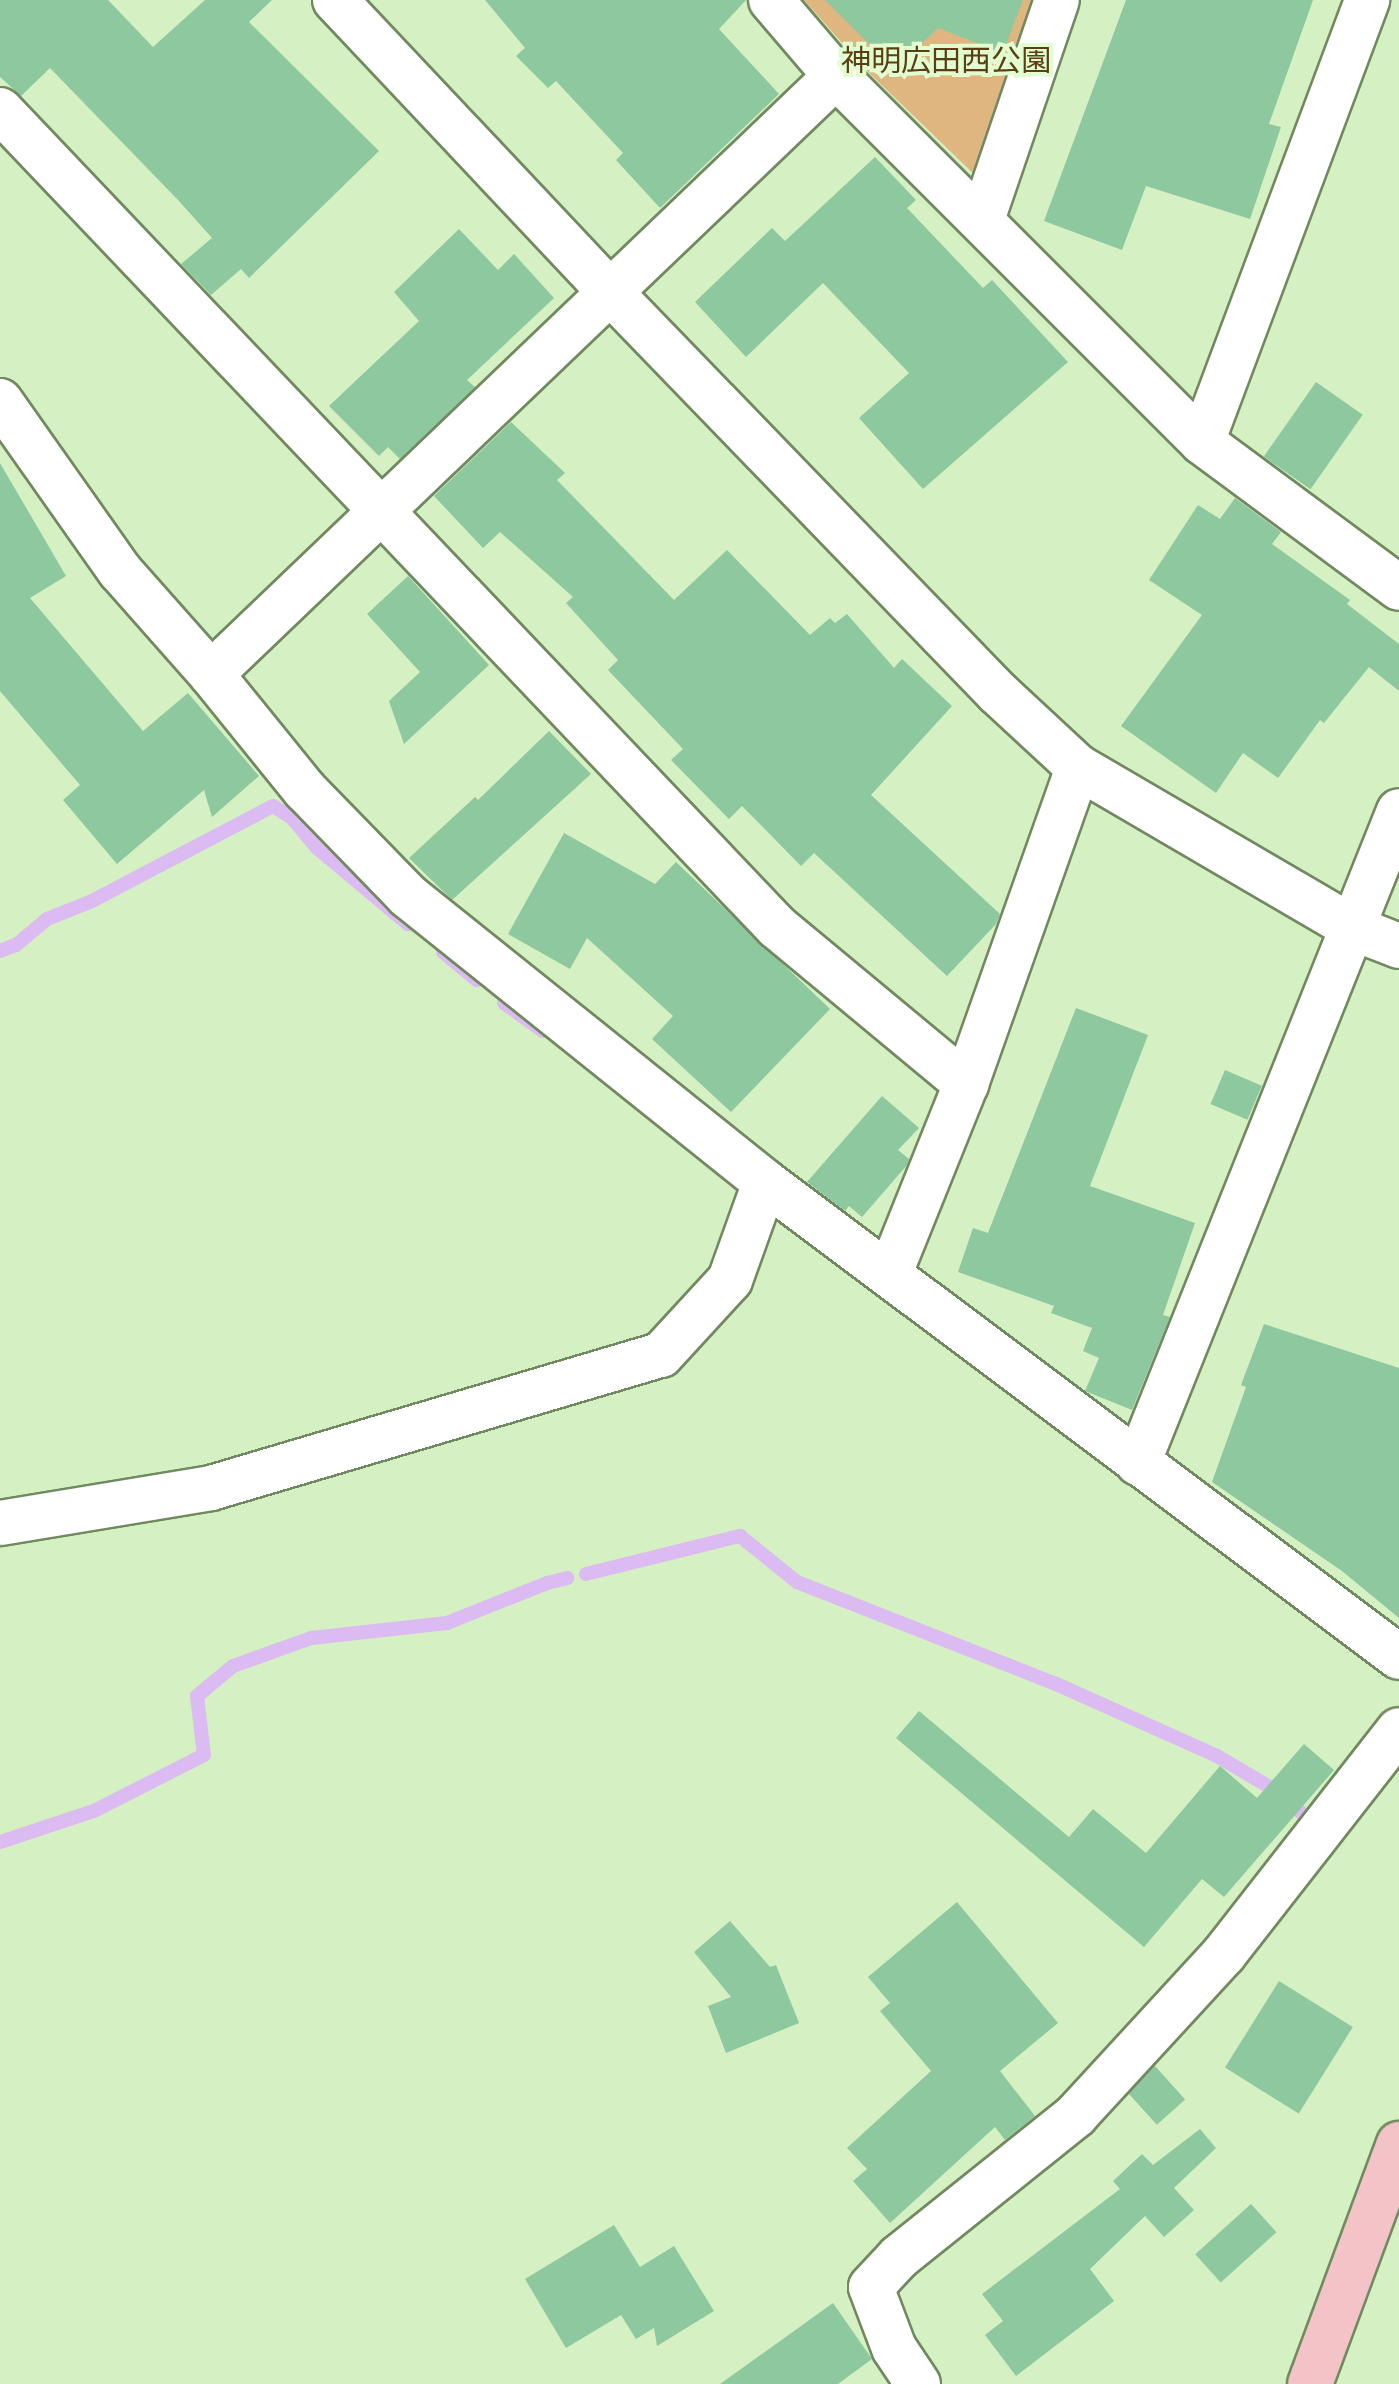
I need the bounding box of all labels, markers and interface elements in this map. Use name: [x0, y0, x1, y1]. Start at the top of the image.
park label: 神明広田西公園: [841, 44, 1051, 80]

